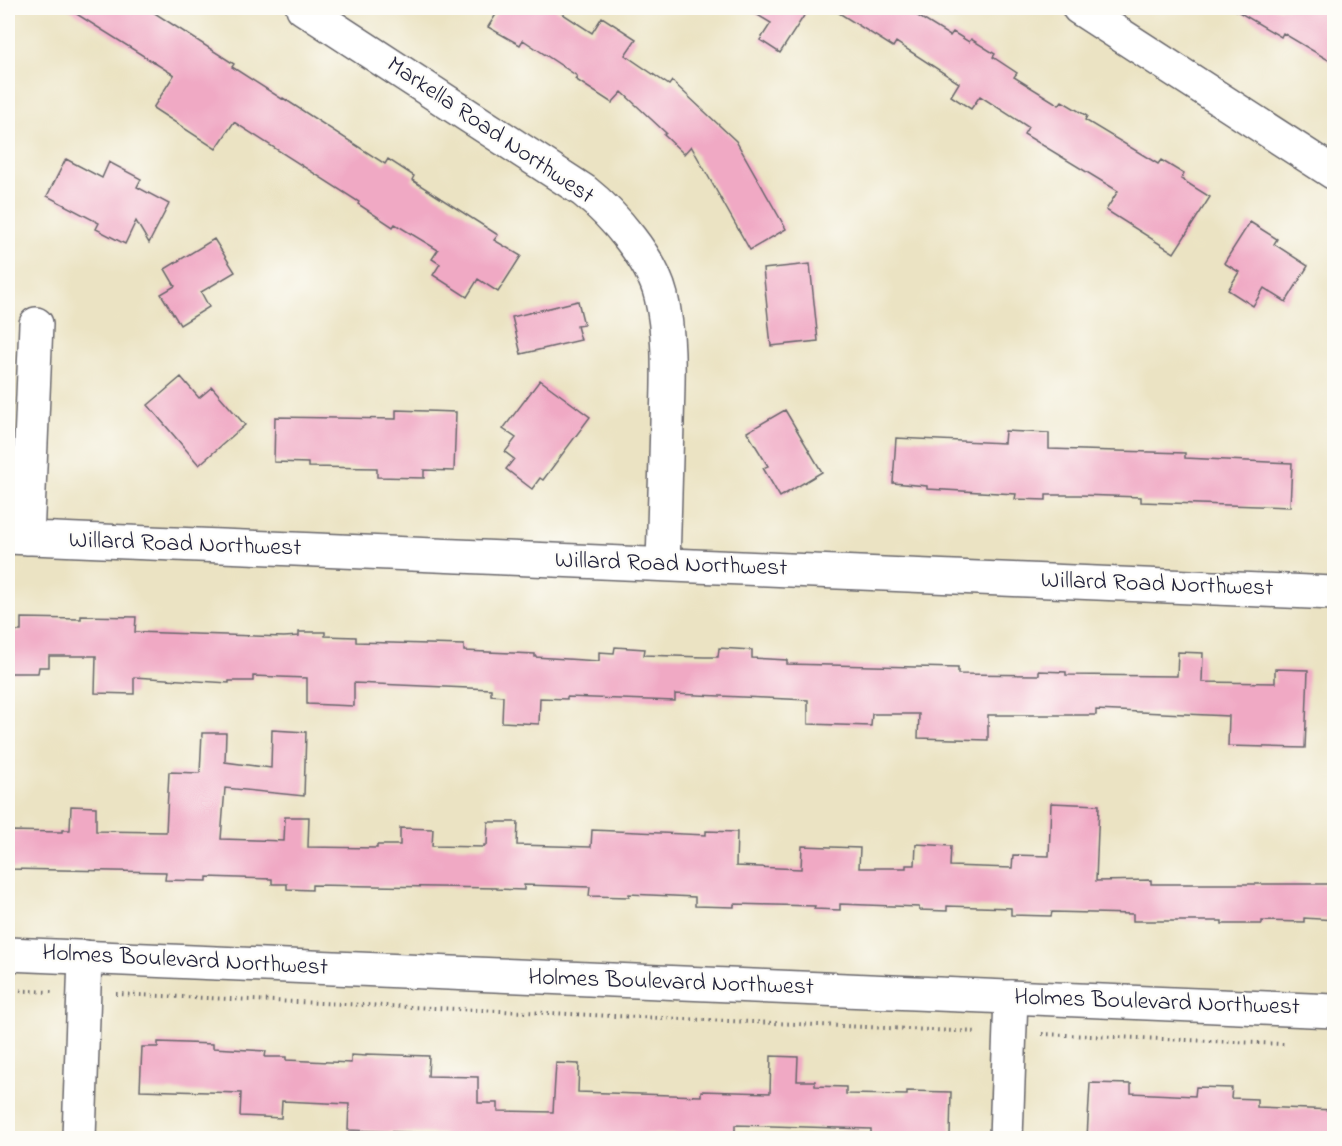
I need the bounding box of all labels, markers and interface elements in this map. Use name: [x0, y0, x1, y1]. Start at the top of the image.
street label: Markella Road Northwest: [379, 48, 601, 214]
street label: Willard Road Northwest: [68, 523, 302, 567]
street label: Willard Road Northwest: [554, 543, 788, 587]
street label: Willard Road Northwest: [1040, 563, 1274, 607]
street label: Holmes Boulevard Northwest: [41, 936, 329, 986]
street label: Holmes Boulevard Northwest: [528, 961, 814, 1005]
street label: Holmes Boulevard Northwest: [1014, 981, 1300, 1025]

